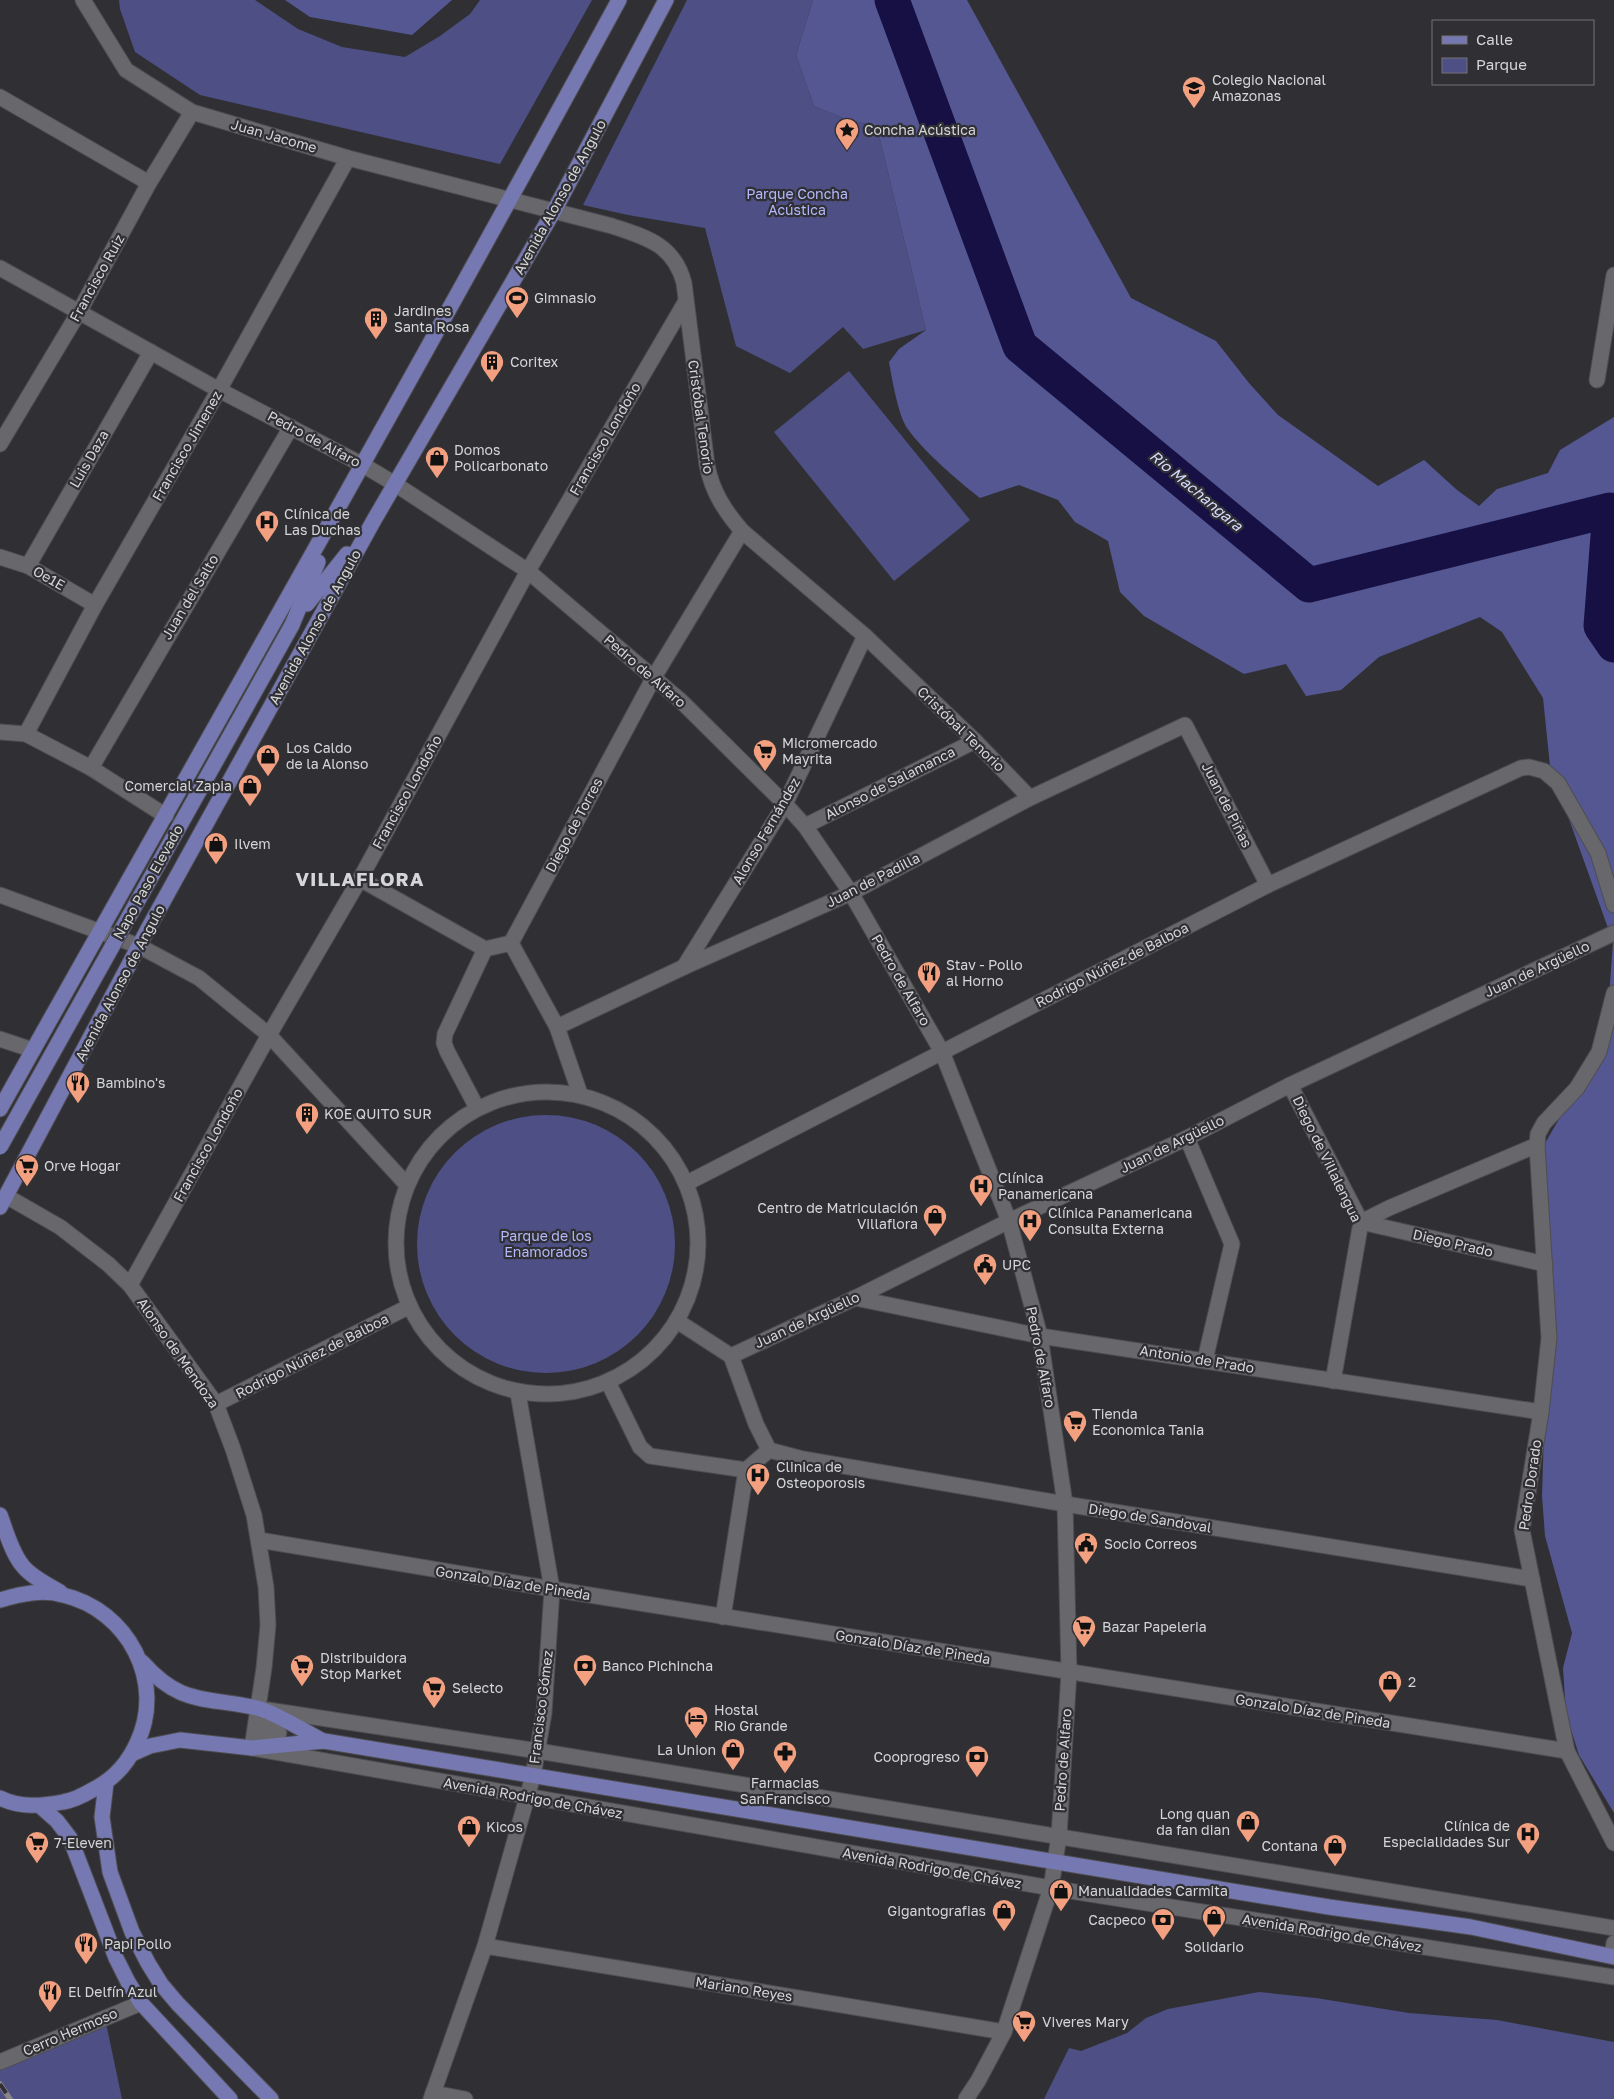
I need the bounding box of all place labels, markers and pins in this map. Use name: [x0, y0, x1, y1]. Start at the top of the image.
place label: Colegio Nacional Amazonas: [1212, 71, 1326, 104]
school or university icon: Colegio Nacional Amazonas: [1181, 75, 1207, 109]
place icon: Concha Acústica: [834, 117, 860, 151]
place label: Concha Acústica: [864, 121, 976, 138]
sports icon: Gimnasio: [504, 285, 530, 319]
place label: Gimnasio: [534, 289, 596, 306]
place label: Jardines Santa Rosa: [394, 302, 469, 335]
building icon: Jardines Santa Rosa: [363, 306, 389, 340]
building icon: Coritex: [479, 349, 505, 383]
place label: Coritex: [510, 353, 559, 370]
place label: Domos Policarbonato: [454, 441, 548, 474]
shop icon: Domos Policarbonato: [424, 445, 450, 479]
place label: Clínica de Las Duchas: [284, 505, 361, 538]
hospital icon: Clínica de Las Duchas: [254, 509, 280, 543]
place label: Micromercado Mayrita: [782, 734, 878, 767]
supermarket icon: Micromercado Mayrita: [752, 738, 778, 772]
place label: Los Caldo de la Alonso: [286, 739, 368, 772]
shop icon: Los Caldo de la Alonso: [255, 743, 281, 777]
shop icon: Comercial Zapia: [237, 773, 263, 807]
place label: Comercial Zapia: [124, 777, 232, 794]
shop icon: Ilvem: [203, 831, 229, 865]
place label: Ilvem: [234, 835, 271, 852]
place label: Stav - Pollo al Horno: [946, 956, 1023, 989]
restaurant icon: Stav - Pollo al Horno: [916, 960, 942, 994]
restaurant icon: Bambino's: [65, 1070, 91, 1104]
place label: Bambino's: [96, 1074, 165, 1091]
building icon: KOE QUITO SUR: [294, 1101, 320, 1135]
place label: KOE QUITO SUR: [324, 1105, 432, 1122]
supermarket icon: Orve Hogar: [14, 1153, 40, 1187]
place label: Orve Hogar: [44, 1157, 121, 1174]
place label: Clínica Panamericana: [998, 1169, 1093, 1202]
hospital icon: Clínica Panamericana: [968, 1173, 994, 1207]
place label: Centro de Matriculación Villaflora: [757, 1199, 918, 1232]
shop icon: Centro de Matriculación Villaflora: [922, 1203, 948, 1237]
place label: Clínica Panamericana Consulta Externa: [1048, 1204, 1192, 1237]
hospital icon: Clínica Panamericana Consulta Externa: [1017, 1208, 1043, 1242]
public building icon: UPC: [972, 1252, 998, 1286]
place label: UPC: [1002, 1256, 1031, 1273]
place label: Tienda Economica Tania: [1092, 1405, 1204, 1438]
supermarket icon: Tienda Economica Tania: [1062, 1409, 1088, 1443]
place label: Clinica de Osteoporosis: [776, 1458, 865, 1491]
hospital icon: Clinica de Osteoporosis: [745, 1462, 771, 1496]
public building icon: Socio Correos: [1073, 1531, 1099, 1565]
place label: Socio Correos: [1104, 1535, 1197, 1552]
supermarket icon: Bazar Papeleria: [1071, 1614, 1097, 1648]
place label: Bazar Papeleria: [1102, 1618, 1207, 1635]
place label: Distribuidora Stop Market: [320, 1649, 407, 1682]
supermarket icon: Distribuidora Stop Market: [289, 1653, 315, 1687]
bank icon: Banco Pichincha: [572, 1653, 598, 1687]
place label: Banco Pichincha: [602, 1657, 713, 1674]
shop icon: 2: [1377, 1669, 1403, 1703]
place label: 2: [1408, 1673, 1416, 1690]
supermarket icon: Selecto: [421, 1675, 447, 1709]
place label: Selecto: [452, 1679, 503, 1696]
place label: Hostal Rio Grande: [714, 1701, 788, 1734]
hotel icon: Hostal Rio Grande: [683, 1705, 709, 1739]
shop icon: La Union: [720, 1737, 746, 1771]
pharmacy icon: Farmacias SanFrancisco: [772, 1740, 798, 1774]
place label: La Union: [657, 1741, 716, 1758]
bank icon: Cooprogreso: [964, 1744, 990, 1778]
place label: Cooprogreso: [873, 1748, 960, 1765]
place label: Farmacias SanFrancisco: [740, 1774, 830, 1807]
place label: Long quan da fan dian: [1156, 1805, 1230, 1838]
shop icon: Long quan da fan dian: [1235, 1809, 1261, 1843]
shop icon: Kicos: [456, 1814, 482, 1848]
place label: Clínica de Especialidades Sur: [1383, 1817, 1511, 1850]
place label: Kicos: [486, 1818, 523, 1835]
hospital icon: Clínica de Especialidades Sur: [1515, 1821, 1541, 1855]
supermarket icon: 7-Eleven: [24, 1830, 50, 1864]
shop icon: Contana: [1322, 1833, 1348, 1867]
place label: 7-Eleven: [54, 1834, 112, 1851]
place label: Contana: [1262, 1837, 1318, 1854]
shop icon: Manualidades Carmita: [1048, 1878, 1074, 1912]
place label: Manualidades Carmita: [1078, 1882, 1228, 1899]
shop icon: Gigantografias: [991, 1898, 1017, 1932]
place label: Gigantografias: [887, 1902, 986, 1919]
shop icon: Solidario: [1201, 1904, 1227, 1938]
bank icon: Cacpeco: [1150, 1907, 1176, 1941]
place label: Cacpeco: [1088, 1911, 1146, 1928]
restaurant icon: Papi Pollo: [73, 1931, 99, 1965]
place label: Papi Pollo: [104, 1935, 171, 1952]
place label: Solidario: [1184, 1938, 1244, 1955]
restaurant icon: El Delfín Azul: [37, 1979, 63, 2013]
place label: El Delfín Azul: [68, 1983, 157, 2000]
supermarket icon: Viveres Mary: [1011, 2009, 1037, 2043]
place label: Viveres Mary: [1042, 2013, 1129, 2030]

